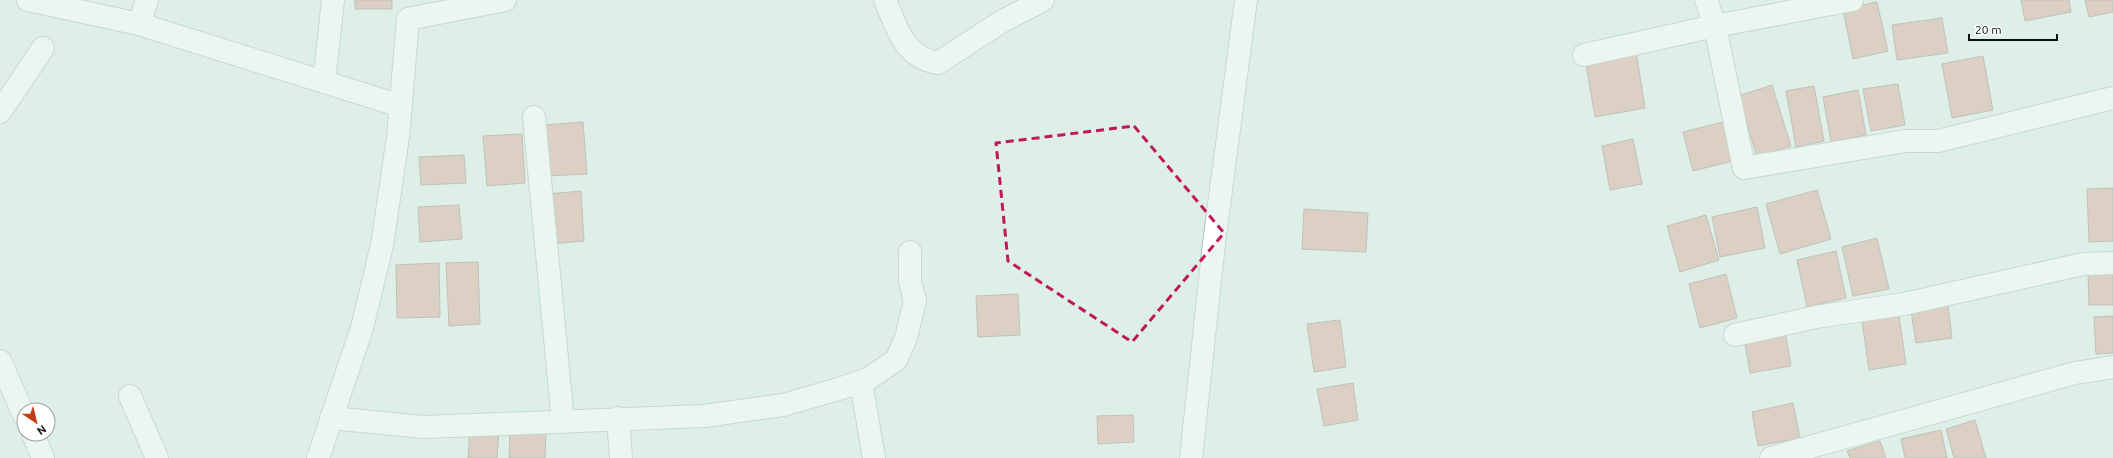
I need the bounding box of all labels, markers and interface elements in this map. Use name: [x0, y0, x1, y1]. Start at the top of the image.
scale bar: [1969, 16, 2057, 42]
text: 20 m: [1975, 23, 2002, 36]
north arrow: [16, 402, 56, 442]
text: N: [35, 423, 49, 437]

